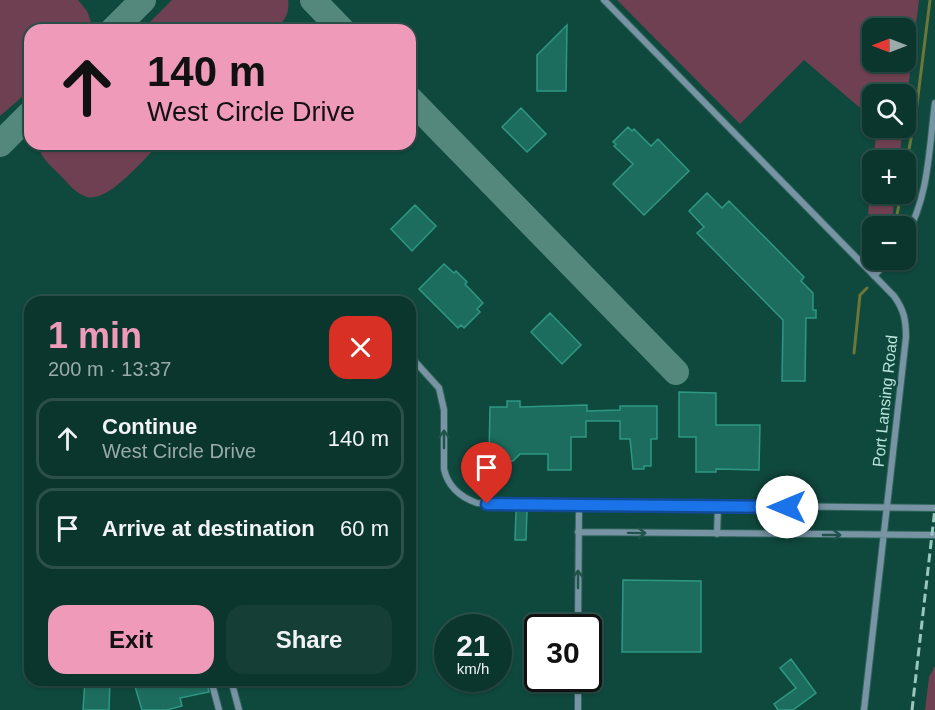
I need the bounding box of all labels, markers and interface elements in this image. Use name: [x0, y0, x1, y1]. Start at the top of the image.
north arrow: [862, 18, 916, 72]
map controls: [862, 18, 916, 270]
icon: ahead: [48, 48, 126, 126]
text: 140 m: [147, 48, 266, 95]
button: search: [862, 84, 916, 138]
text: West Circle Drive: [147, 97, 355, 127]
button: +: [862, 150, 916, 204]
button: −: [862, 216, 916, 270]
text: 1 min: [48, 315, 142, 356]
button: close: [329, 316, 392, 379]
street label: Port Lansing Road: [870, 334, 900, 468]
text: 200 m · 13:37: [48, 358, 171, 380]
text: Continue: [102, 414, 197, 439]
icon: ahead: [51, 422, 84, 455]
text: 140 m: [328, 426, 389, 451]
one-way arrow: [438, 430, 450, 450]
text: West Circle Drive: [102, 440, 256, 462]
pin: [461, 442, 512, 504]
icon: arrive: [470, 451, 503, 484]
position arrow: [755, 475, 819, 539]
icon: arrive: [51, 512, 84, 545]
text: Arrive at destination: [102, 516, 315, 541]
text: 60 m: [340, 516, 389, 541]
one-way arrow: [626, 527, 646, 539]
one-way arrow: [821, 529, 841, 540]
one-way arrow: [572, 570, 584, 590]
button: Exit: [48, 605, 214, 674]
button: Share: [226, 605, 392, 674]
speed limit sign: 30: [524, 614, 602, 692]
text: 21: [456, 629, 490, 662]
text: km/h: [457, 660, 489, 677]

